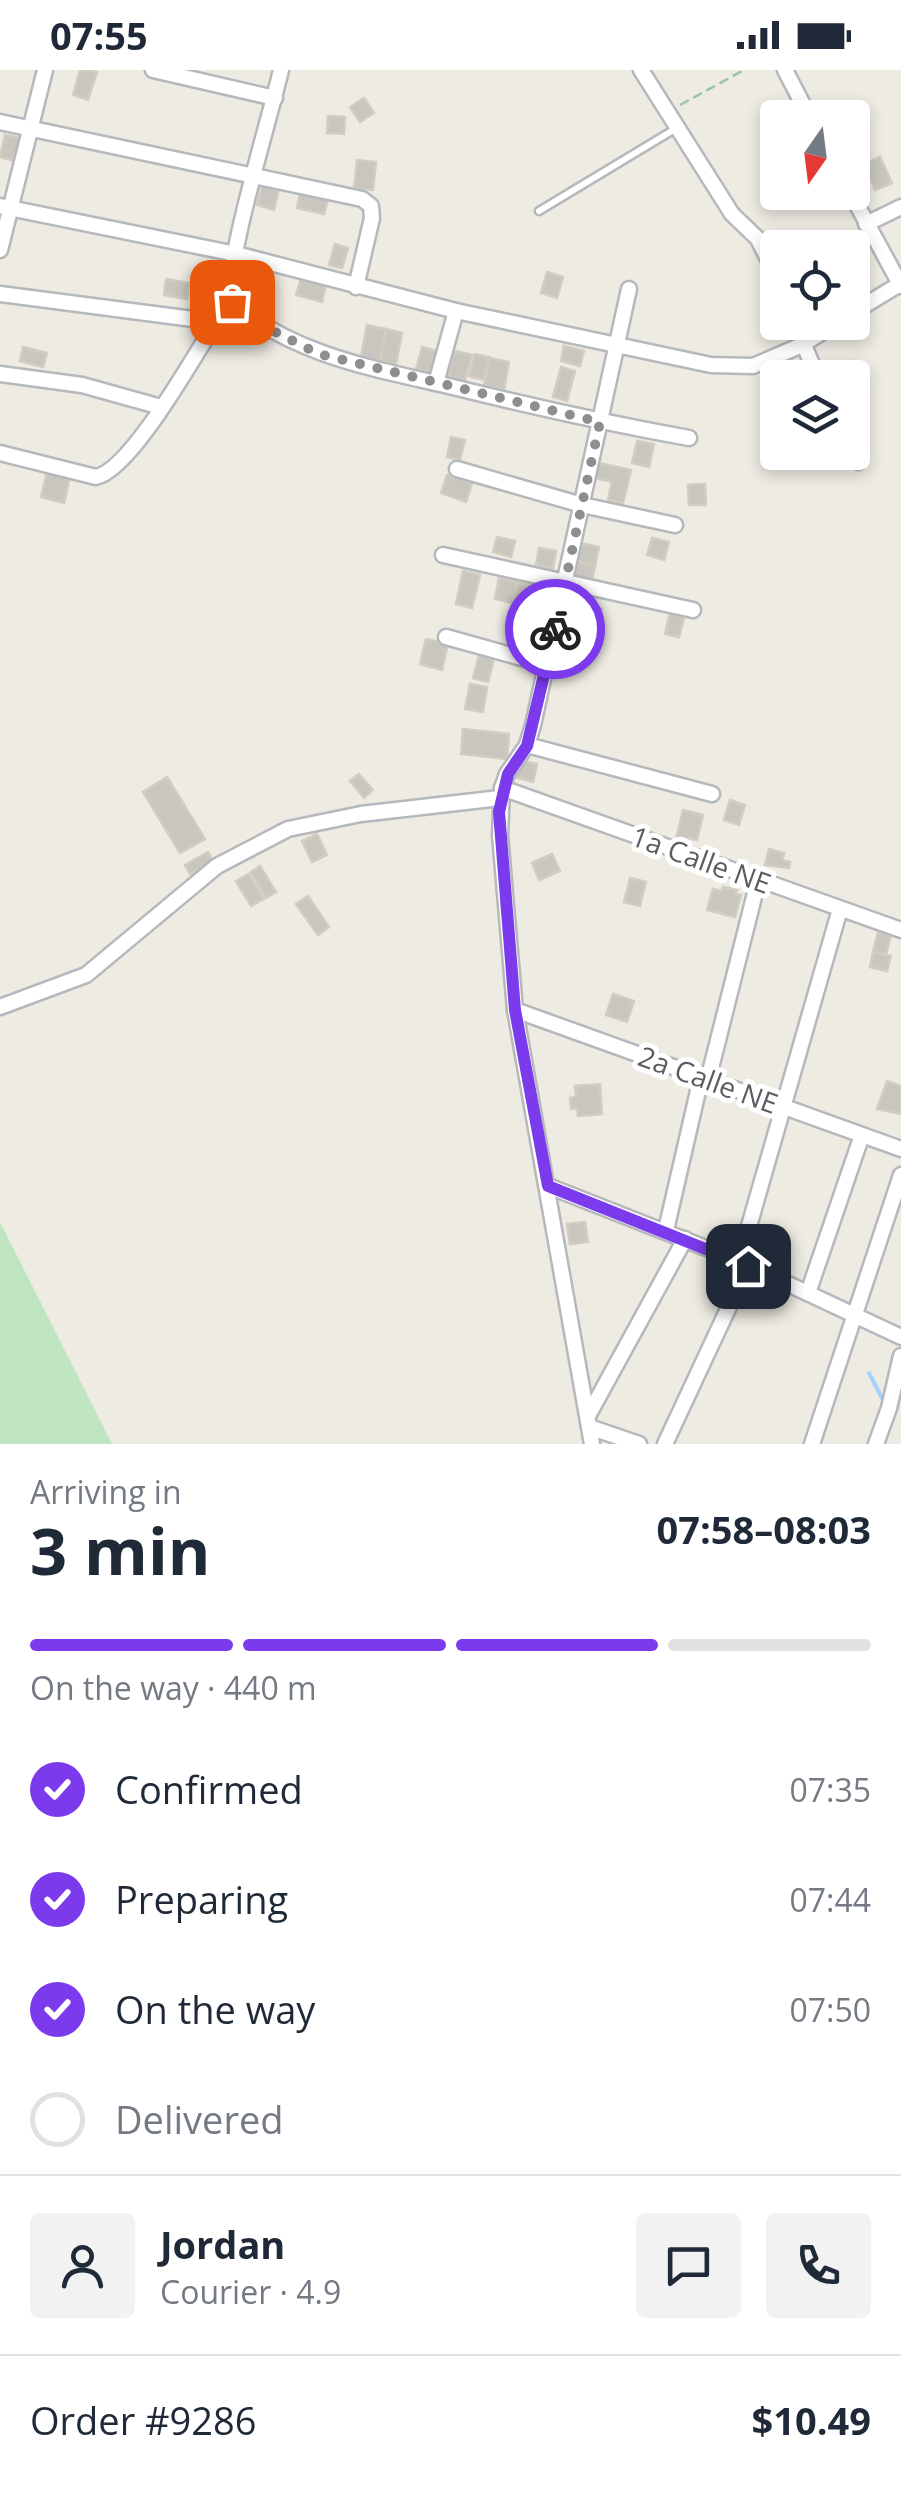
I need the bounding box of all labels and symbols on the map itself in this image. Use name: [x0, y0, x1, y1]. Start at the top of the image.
north arrow: [760, 100, 870, 210]
pin: [190, 260, 275, 345]
courier: [505, 579, 605, 679]
street label: 1a Calle NE: [626, 816, 776, 902]
street label: 2a Calle NE: [633, 1036, 783, 1122]
pin: [706, 1224, 791, 1309]

